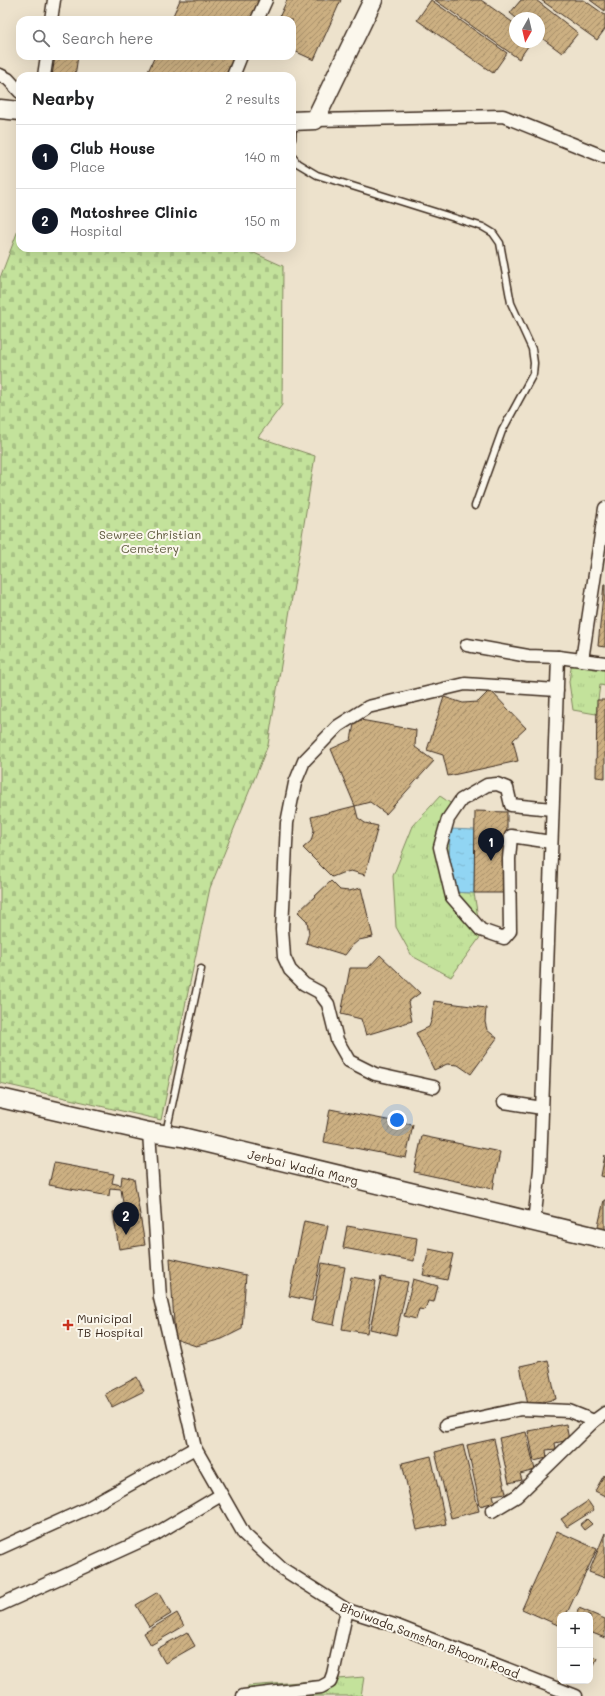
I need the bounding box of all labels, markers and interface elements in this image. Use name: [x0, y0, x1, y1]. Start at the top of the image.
north arrow: [509, 12, 545, 48]
search box: [16, 16, 296, 60]
icon: search: [30, 27, 52, 49]
text: Search here: [62, 28, 153, 48]
text: Nearby: [32, 87, 94, 109]
text: 2 results: [225, 90, 280, 107]
text: Club House: [70, 138, 155, 158]
text: 1: [42, 148, 48, 165]
text: 140 m: [244, 148, 280, 165]
text: Place: [70, 158, 105, 175]
text: Matoshree Clinic: [70, 202, 197, 222]
text: 2: [41, 212, 49, 229]
text: 150 m: [244, 212, 280, 229]
text: Hospital: [70, 222, 122, 239]
park label: Sewree Christian Cemetery: [99, 526, 201, 556]
pin: 1: [478, 828, 504, 861]
your location: [387, 1110, 407, 1130]
street label: Jerbai Wadia Marg: [246, 1146, 360, 1188]
pin: 2: [113, 1202, 139, 1235]
place label: Municipal TB Hospital: [77, 1310, 143, 1340]
marker: Municipal TB Hospital: [62, 1319, 74, 1331]
street label: Bhoiwada Samshan Bhoomi Road: [338, 1598, 522, 1682]
map controls: [557, 1612, 593, 1684]
button: +: [557, 1612, 593, 1648]
button: −: [557, 1648, 593, 1684]

